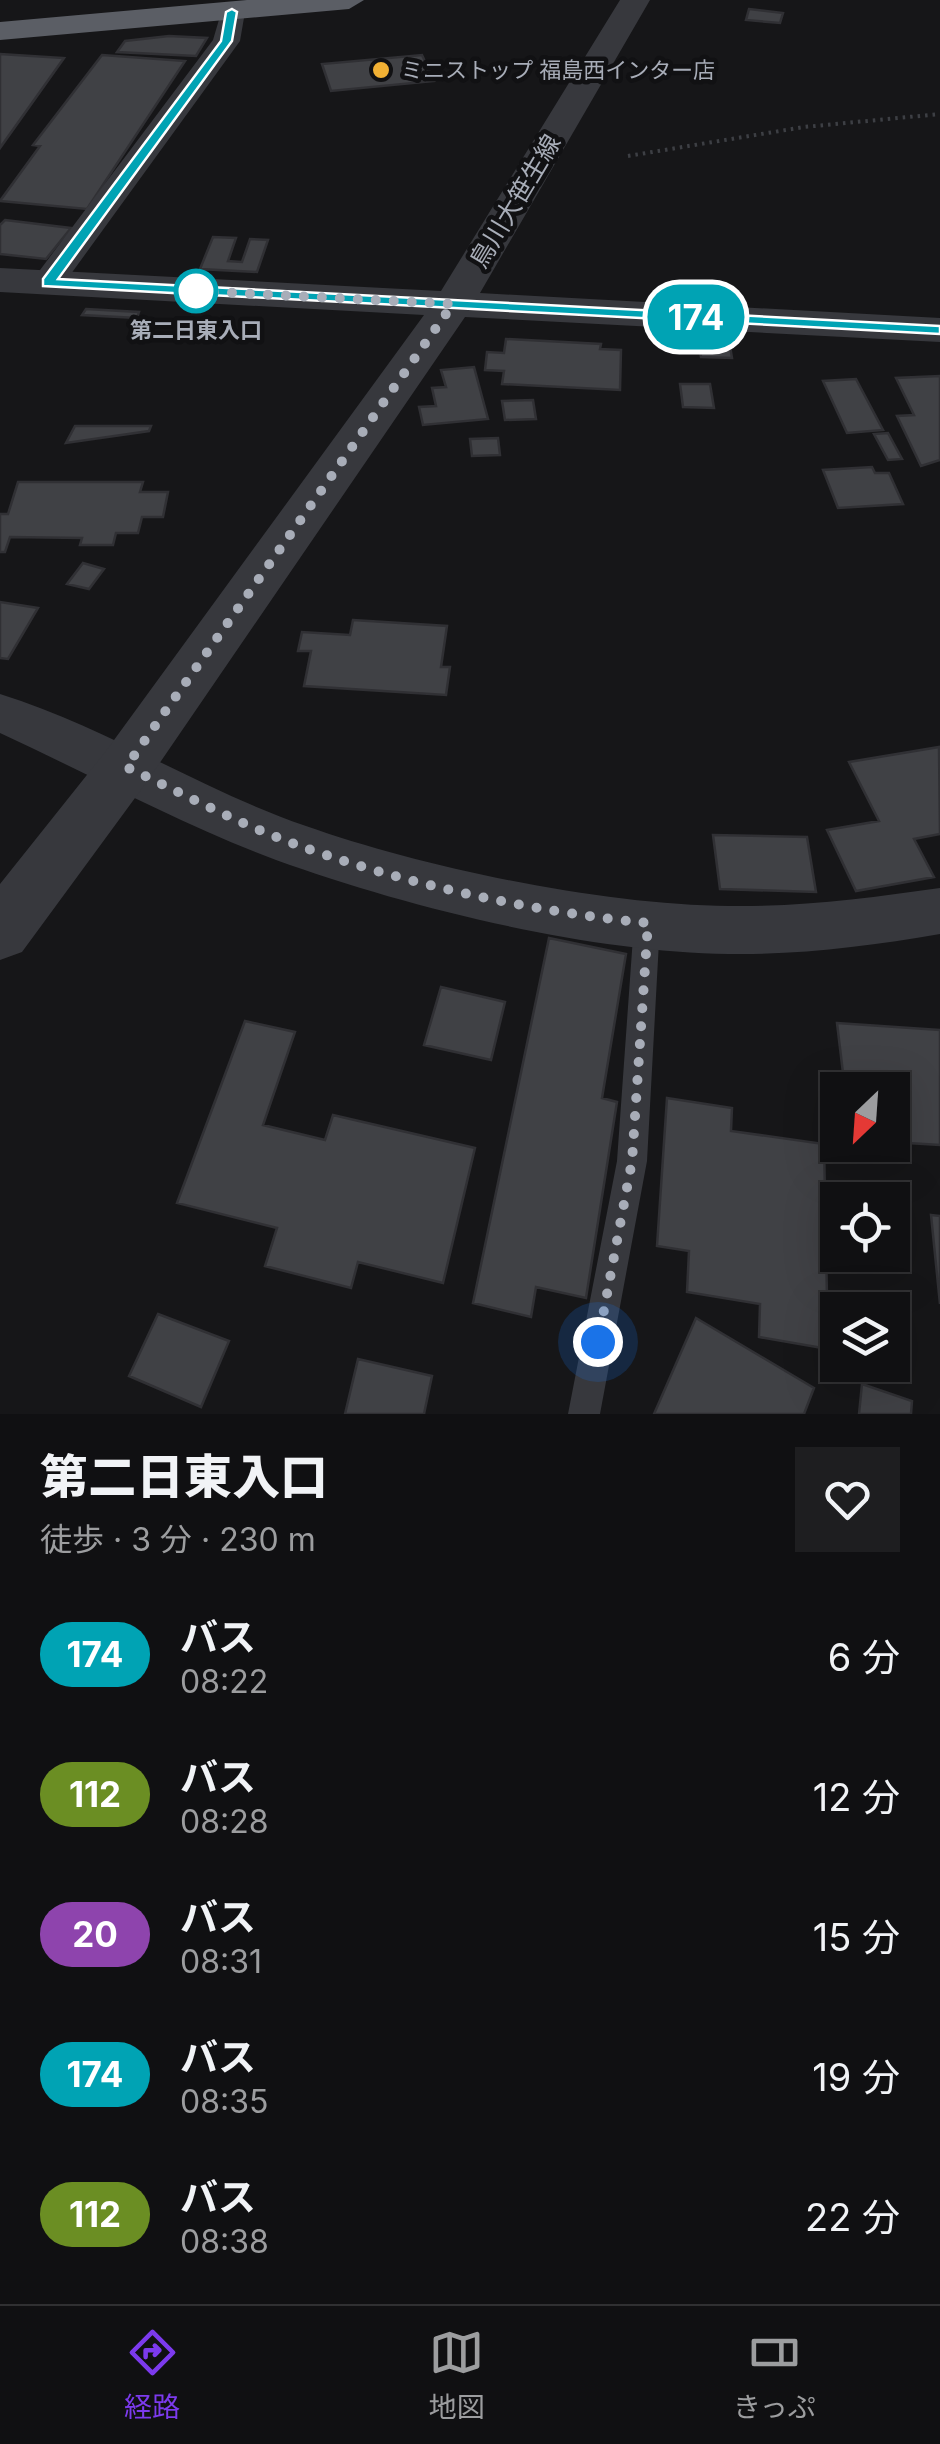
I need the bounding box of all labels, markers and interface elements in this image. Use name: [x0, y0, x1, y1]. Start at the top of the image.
place label: ミニストップ 福島西インター店: [401, 57, 715, 83]
marker: ミニストップ 福島西インター店: [370, 59, 392, 81]
street label: 鳥川大笹生線: [464, 129, 566, 273]
marker: 第二日東入口: [175, 270, 217, 312]
line badge: 174: [638, 284, 754, 350]
text: 174: [667, 296, 725, 338]
place label: 第二日東入口: [130, 317, 262, 343]
north arrow: [820, 1072, 910, 1162]
map controls: [820, 1072, 910, 1382]
button: locate: [820, 1182, 910, 1272]
button: layers: [820, 1292, 910, 1382]
your location: [573, 1317, 623, 1367]
text: 第二日東入口: [40, 1447, 328, 1506]
button: heart: [795, 1447, 900, 1552]
text: 徒歩 · 3 分 · 230 m: [40, 1520, 316, 1559]
text: バス: [180, 1614, 256, 1660]
text: 174: [66, 1633, 124, 1675]
text: 6 分: [828, 1634, 900, 1680]
text: 08:22: [180, 1662, 268, 1701]
text: バス: [180, 1754, 256, 1800]
text: 112: [69, 1773, 121, 1815]
text: 12 分: [813, 1774, 900, 1820]
text: 08:28: [180, 1802, 269, 1841]
text: バス: [180, 1894, 256, 1940]
text: 20: [72, 1913, 118, 1955]
text: 15 分: [813, 1914, 900, 1960]
text: 08:31: [180, 1942, 262, 1981]
text: バス: [180, 2034, 256, 2080]
text: 174: [66, 2053, 124, 2095]
text: 19 分: [812, 2054, 900, 2100]
text: 08:35: [180, 2082, 268, 2121]
text: バス: [180, 2174, 256, 2220]
text: 112: [69, 2193, 121, 2235]
text: 22 分: [805, 2194, 900, 2240]
text: 08:38: [180, 2222, 269, 2261]
tab: 経路: [124, 2325, 180, 2425]
tab: 地図: [429, 2325, 485, 2425]
tab: きっぷ: [733, 2325, 816, 2425]

